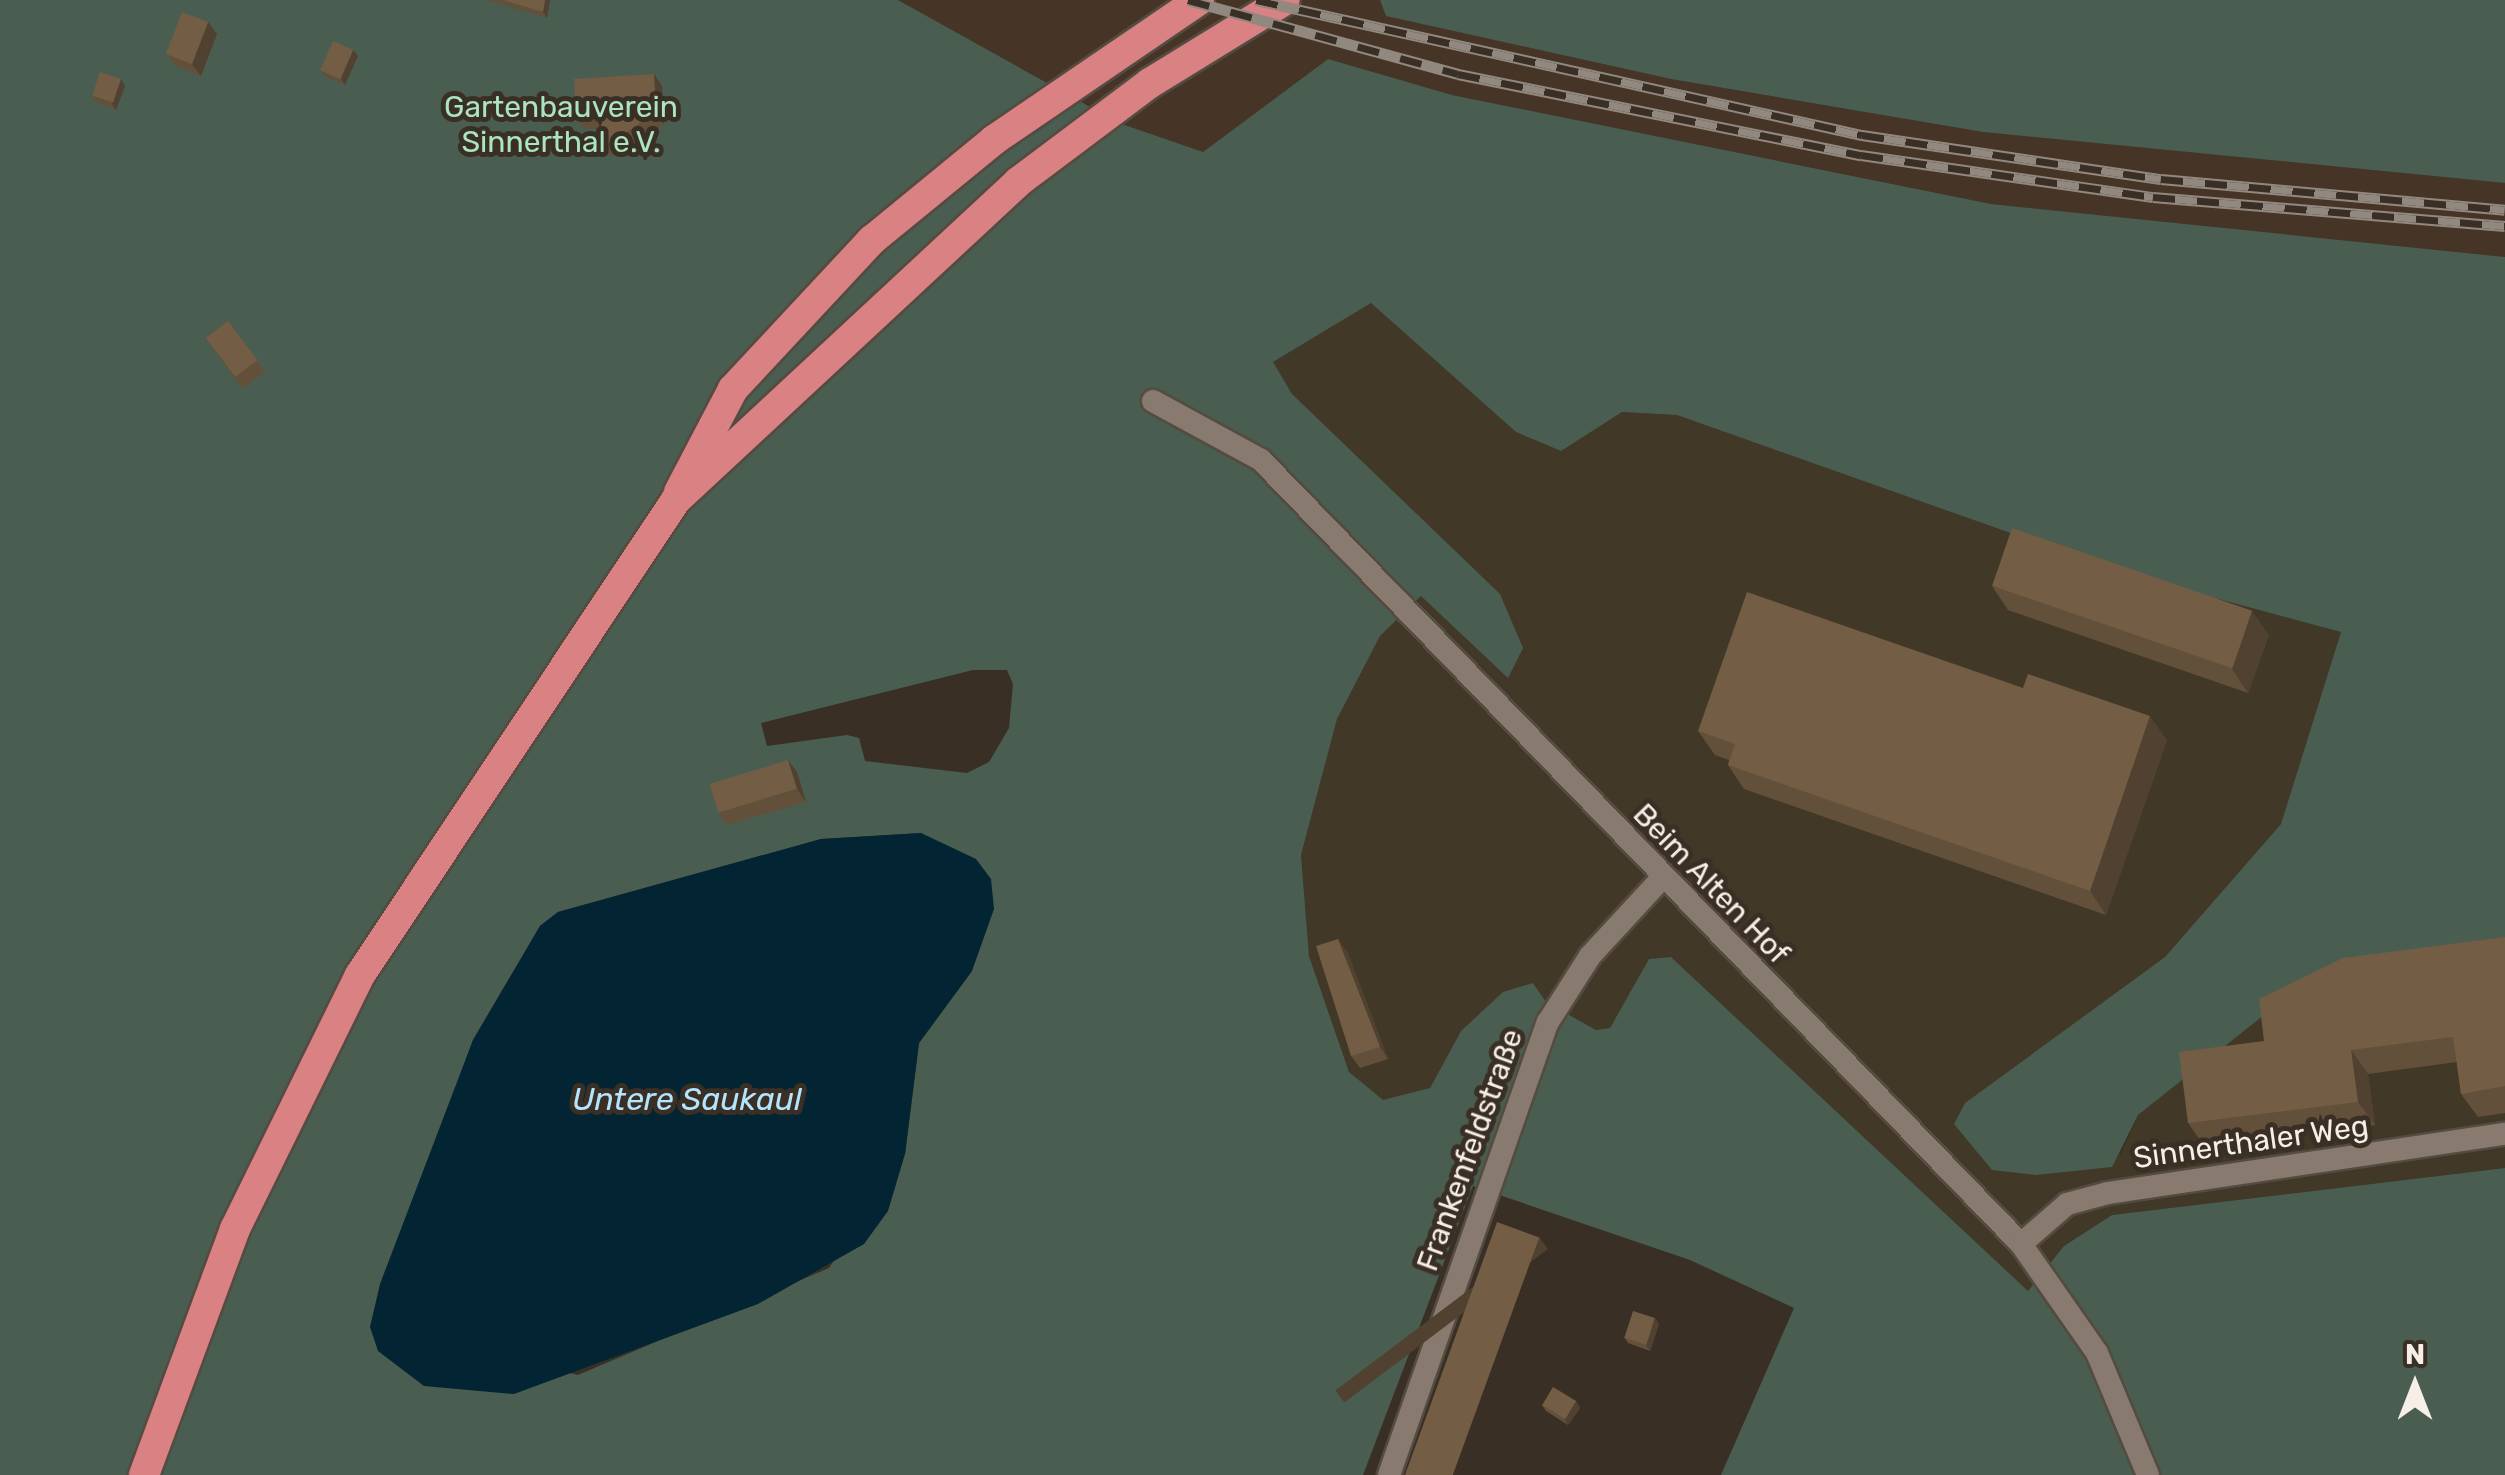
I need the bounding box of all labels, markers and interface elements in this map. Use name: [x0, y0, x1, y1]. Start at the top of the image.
park label: Gartenbauverein Sinnerthal e.V.: [444, 89, 678, 160]
street label: Beim Alten Hof: [1625, 796, 1797, 972]
street label: Frankenfeldstraße: [1409, 1024, 1531, 1276]
water label: Untere Saukaul: [572, 1080, 802, 1118]
street label: Sinnerthaler Weg: [2131, 1108, 2371, 1176]
north arrow: [2365, 1335, 2465, 1435]
text: N: [2405, 1338, 2425, 1371]

